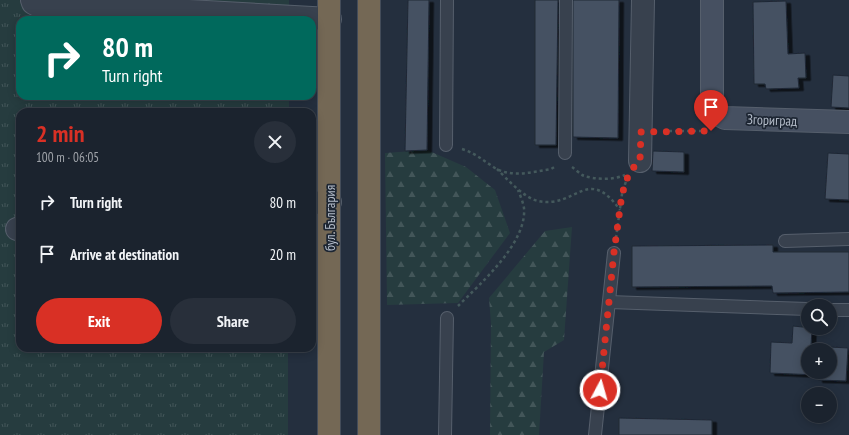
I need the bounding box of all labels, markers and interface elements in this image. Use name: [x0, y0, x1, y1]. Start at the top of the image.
text: 80 m: [102, 28, 153, 65]
icon: right: [36, 32, 88, 84]
text: Turn right: [102, 64, 162, 87]
pin: [694, 90, 728, 131]
icon: arrive: [700, 96, 722, 118]
street label: Згориград: [747, 110, 797, 130]
text: 2 min: [36, 118, 84, 149]
button: close: [254, 121, 296, 163]
text: 100 m · 06:05: [36, 149, 99, 166]
street label: бул. България: [321, 185, 339, 251]
icon: right: [36, 191, 58, 213]
text: Turn right: [70, 193, 122, 212]
text: 80 m: [270, 193, 296, 212]
icon: arrive: [36, 243, 58, 265]
text: Arrive at destination: [70, 245, 179, 264]
text: 20 m: [270, 245, 296, 264]
button: Exit: [36, 298, 162, 344]
button: Share: [170, 298, 296, 344]
map controls: [801, 299, 837, 423]
button: search: [801, 299, 837, 335]
button: +: [801, 343, 837, 379]
position arrow: [579, 369, 621, 411]
button: −: [801, 387, 837, 423]

